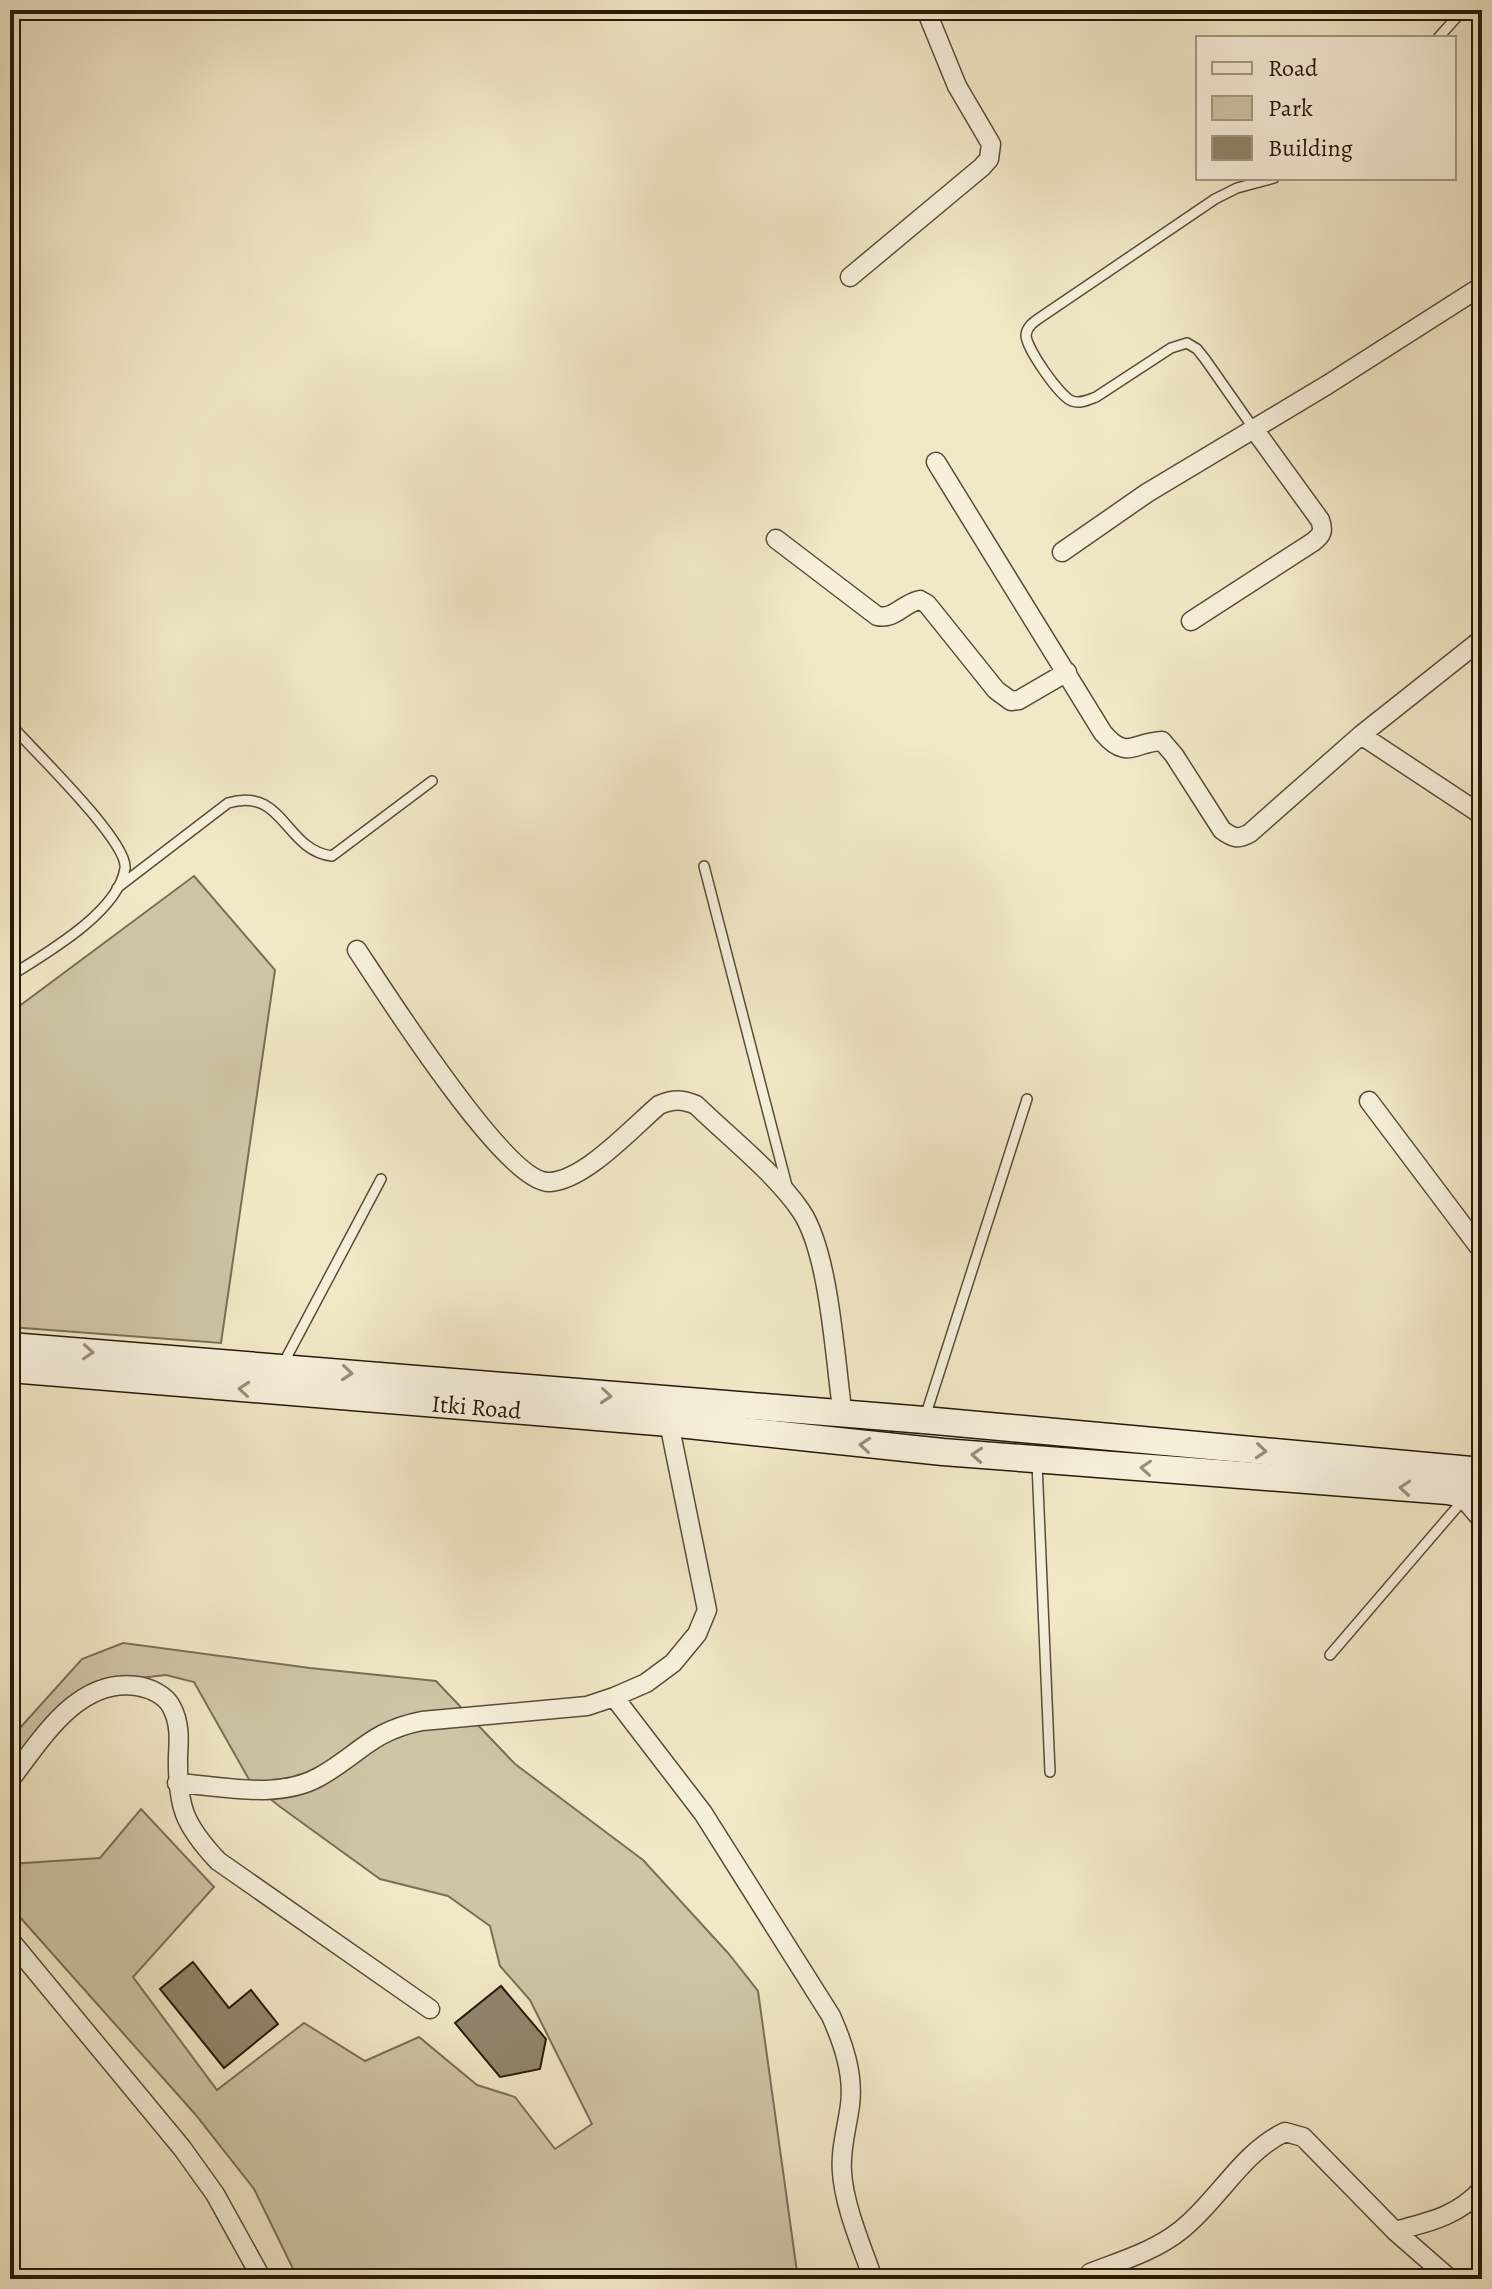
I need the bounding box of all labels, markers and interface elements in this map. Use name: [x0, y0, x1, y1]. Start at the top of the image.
legend: [1196, 36, 1456, 180]
text: Road: [1268, 52, 1318, 84]
text: Park: [1268, 92, 1313, 124]
text: Building: [1268, 132, 1353, 164]
one-way arrow: [82, 1344, 95, 1361]
one-way arrow: [341, 1364, 354, 1381]
one-way arrow: [237, 1381, 250, 1398]
one-way arrow: [600, 1387, 613, 1404]
street label: Itki Road: [430, 1388, 523, 1427]
one-way arrow: [858, 1436, 871, 1453]
one-way arrow: [1255, 1443, 1268, 1460]
one-way arrow: [970, 1447, 983, 1464]
one-way arrow: [1139, 1460, 1152, 1477]
one-way arrow: [1398, 1480, 1411, 1497]

